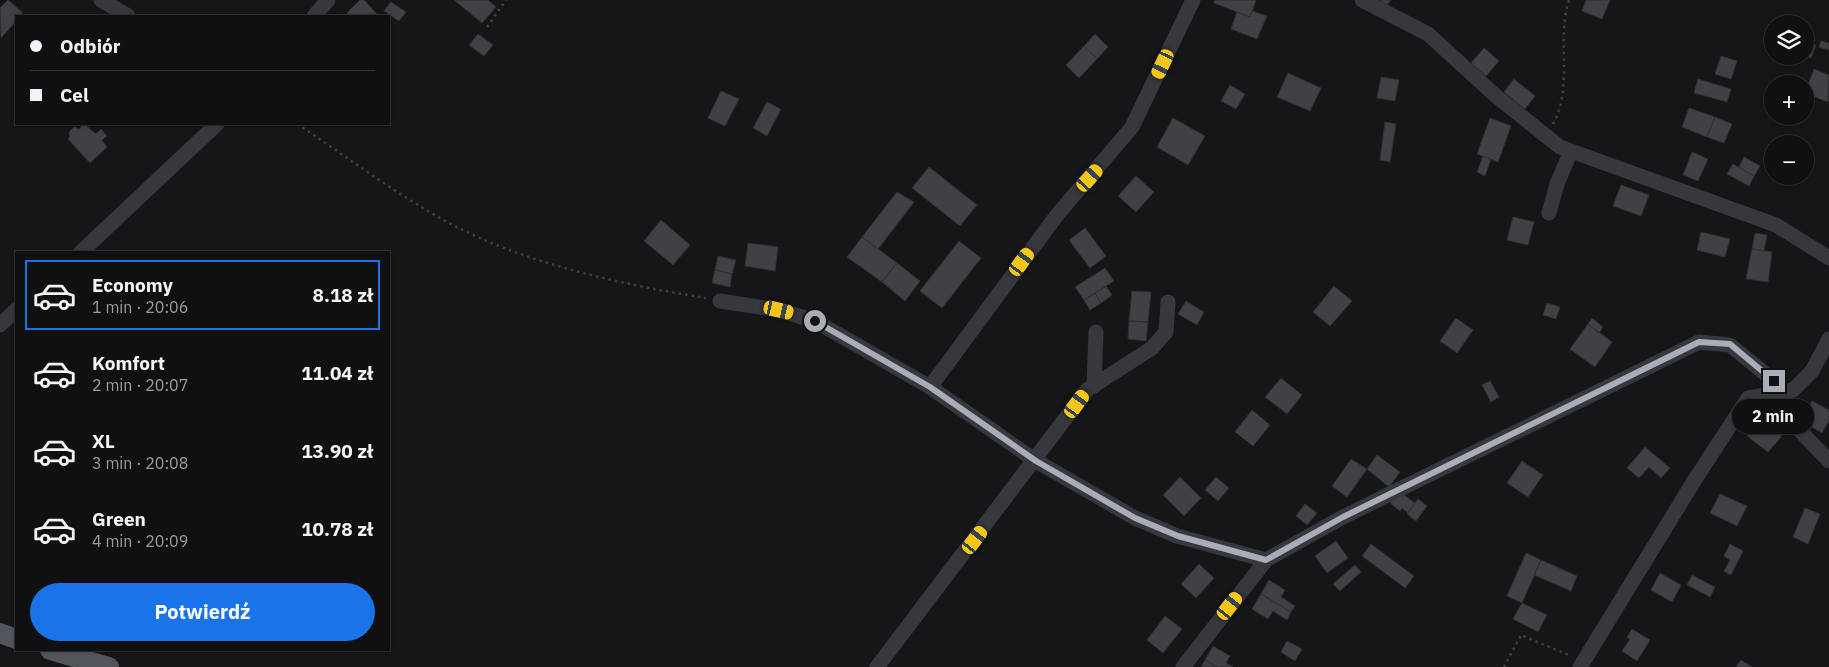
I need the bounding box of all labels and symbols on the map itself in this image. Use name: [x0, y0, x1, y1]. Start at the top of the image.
car: [1149, 47, 1176, 81]
car: [1074, 162, 1105, 194]
car: [1007, 245, 1036, 279]
car: [762, 299, 795, 321]
route start: [804, 310, 826, 332]
route end: [1763, 370, 1785, 392]
car: [1062, 387, 1091, 421]
callout: 2 min: [1733, 398, 1815, 434]
car: [959, 524, 990, 556]
car: [1214, 590, 1245, 622]

